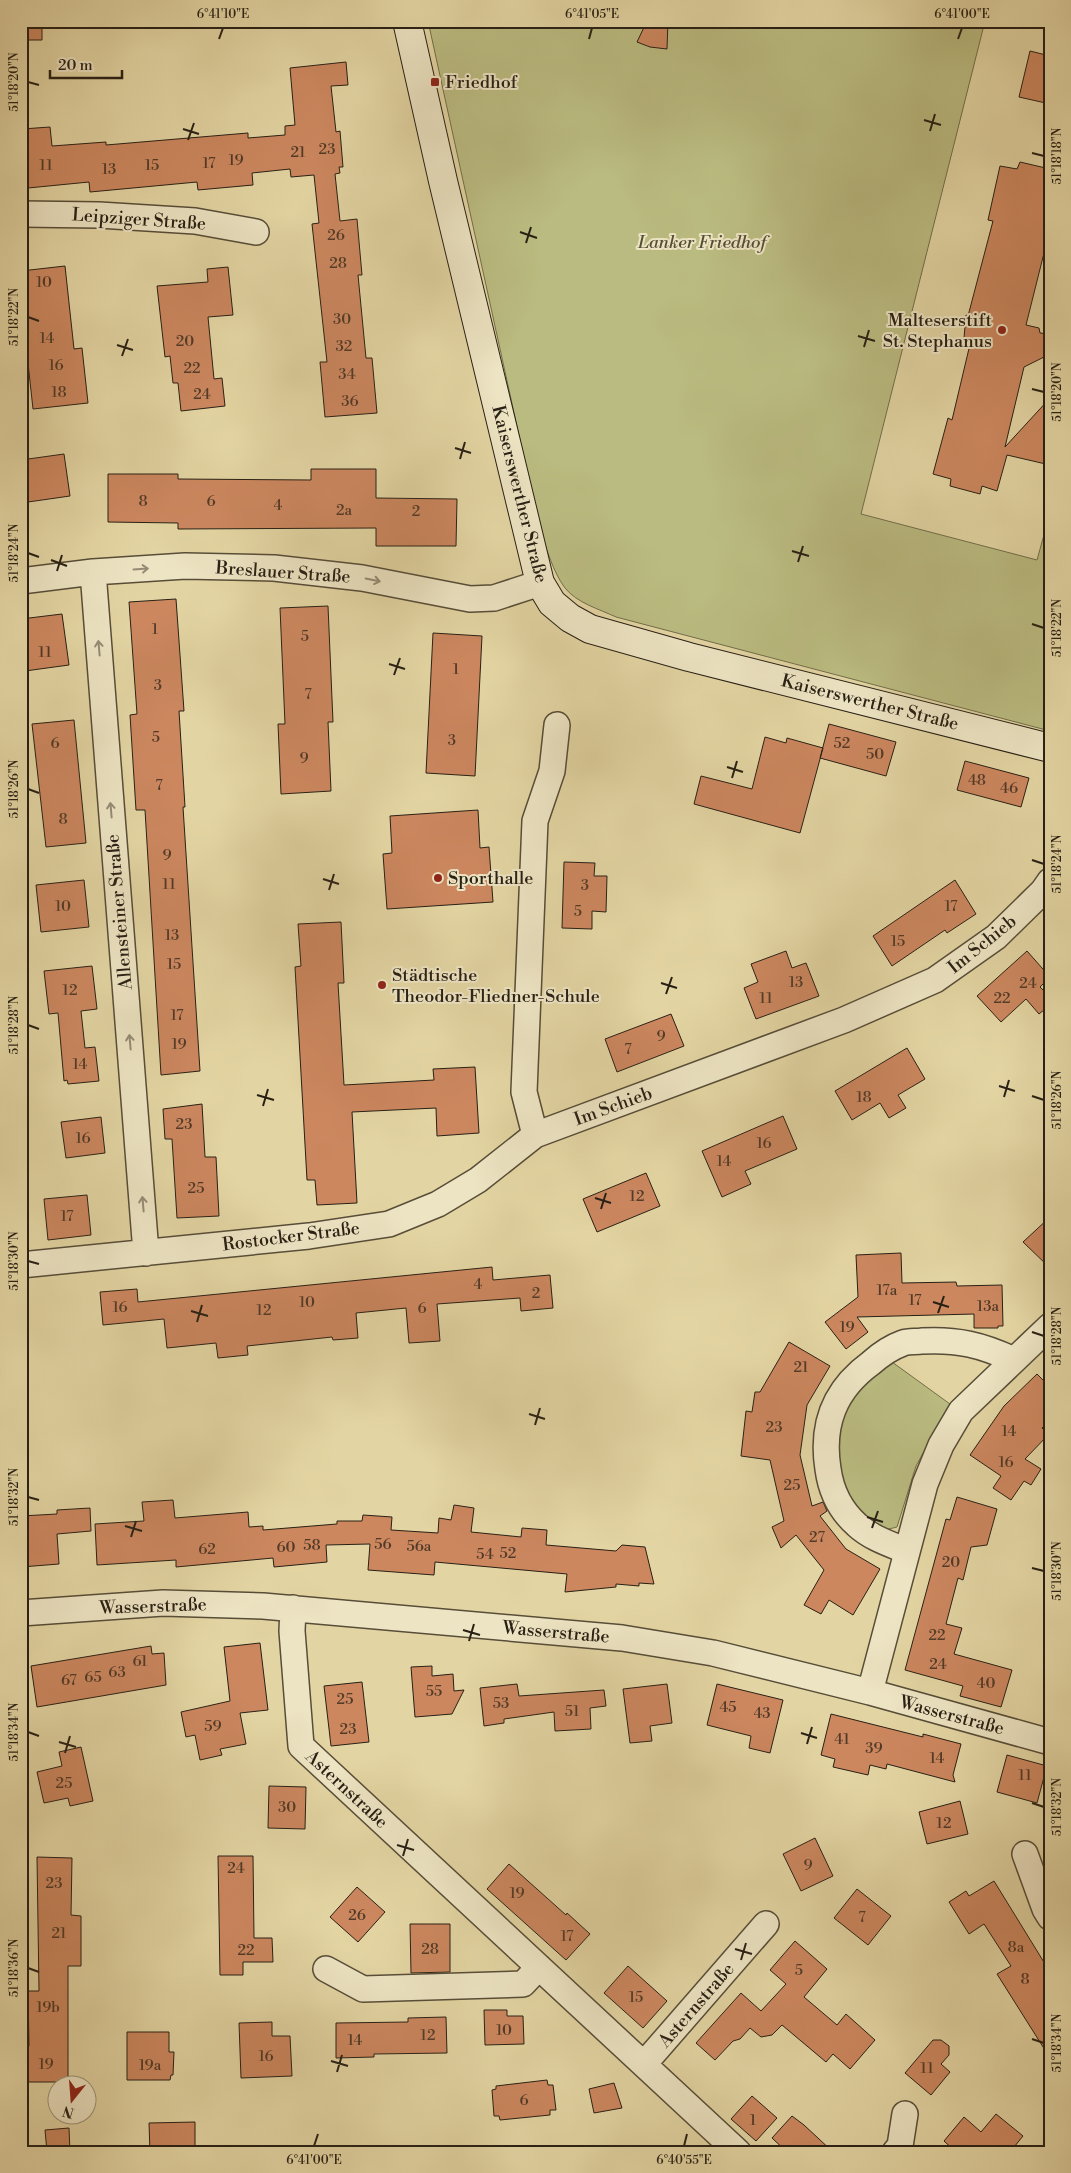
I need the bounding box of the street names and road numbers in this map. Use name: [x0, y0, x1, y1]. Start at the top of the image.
street label: Leipziger Straße: [71, 203, 207, 236]
street label: Kaiserswerther Straße: [486, 403, 553, 585]
street label: Breslauer Straße: [214, 556, 351, 589]
street label: Kaiserswerther Straße: [779, 669, 961, 736]
street label: Allensteiner Straße: [101, 833, 138, 992]
street label: Im Schieb: [943, 910, 1021, 979]
street label: Im Schieb: [571, 1082, 655, 1131]
street label: Rostocker Straße: [221, 1217, 361, 1256]
street label: Wasserstraße: [98, 1593, 207, 1620]
street label: Wasserstraße: [500, 1616, 610, 1649]
street label: Wasserstraße: [896, 1690, 1007, 1740]
street label: Asternstraße: [300, 1745, 393, 1834]
street label: Asternstraße: [653, 1958, 739, 2053]

